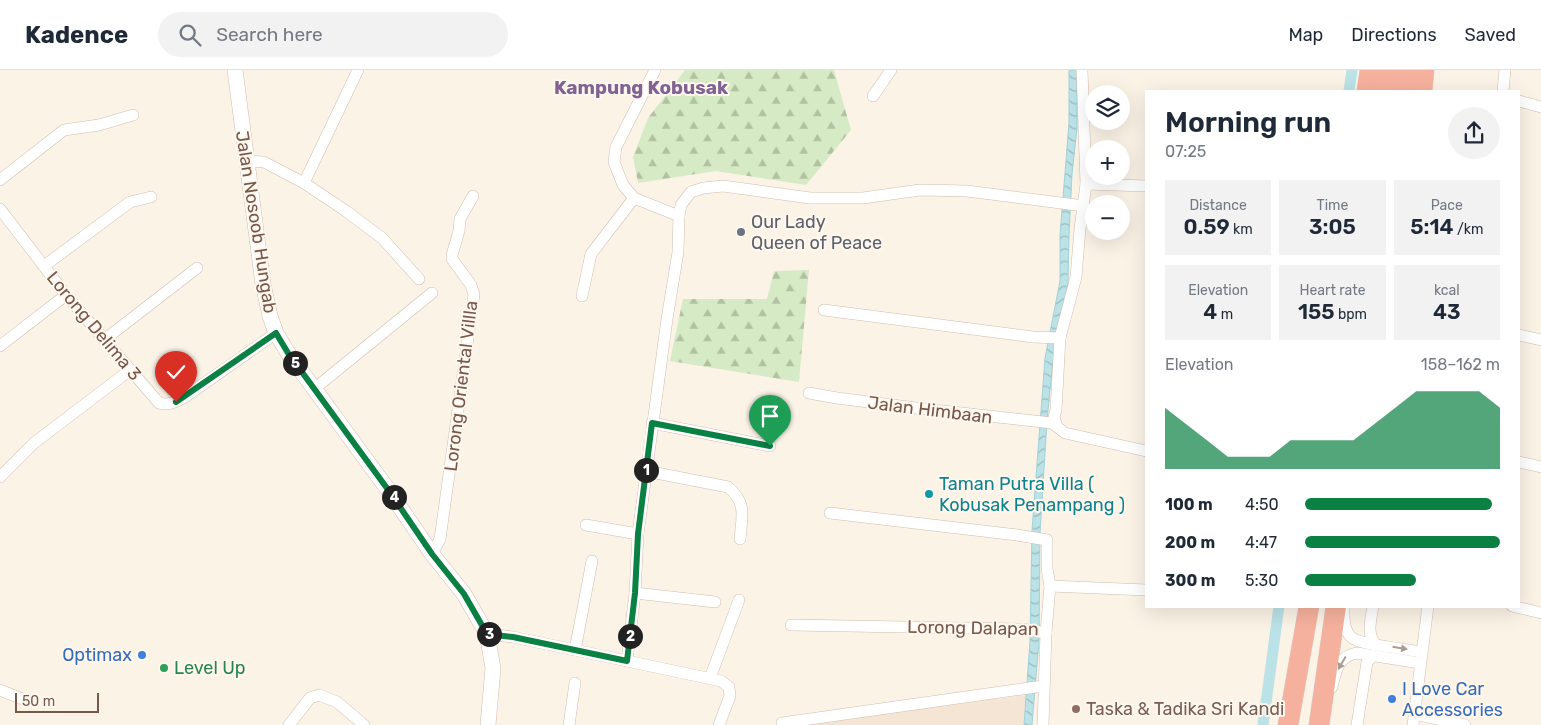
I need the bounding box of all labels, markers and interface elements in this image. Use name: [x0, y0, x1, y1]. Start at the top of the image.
search box: [158, 12, 508, 57]
text: Kadence: [25, 21, 128, 49]
icon: search: [176, 21, 204, 49]
text: Search here: [216, 23, 323, 46]
text: Map: [1288, 24, 1323, 46]
text: Directions: [1351, 24, 1437, 46]
text: Saved: [1465, 24, 1516, 46]
district label: Kampung Kobusak: [554, 76, 728, 99]
map controls: [1085, 85, 1130, 240]
button: layers: [1085, 85, 1130, 130]
text: Morning run: [1165, 106, 1331, 139]
button: share: [1448, 107, 1500, 159]
street label: Jalan Nosoob Hungab: [231, 129, 281, 315]
button: +: [1085, 140, 1130, 185]
text: 07:25: [1165, 142, 1206, 161]
button: −: [1085, 195, 1130, 240]
text: Distance: [1189, 197, 1247, 214]
text: Time: [1317, 197, 1348, 214]
text: Pace: [1431, 197, 1463, 214]
place label: Our Lady Queen of Peace: [751, 211, 882, 254]
text: 0.59: [1184, 214, 1230, 239]
text: 3:05: [1309, 214, 1356, 239]
text: 5:14: [1410, 214, 1454, 239]
text: km: [1230, 221, 1253, 238]
text: /km: [1454, 221, 1483, 238]
marker: Our Lady Queen of Peace: [735, 226, 747, 238]
street label: Lorong Delima 3: [42, 267, 146, 385]
text: Elevation: [1188, 282, 1248, 299]
text: Heart rate: [1300, 282, 1365, 299]
text: kcal: [1434, 282, 1460, 299]
street label: Lorong Oriental Villla: [440, 299, 482, 473]
text: 4: [1203, 299, 1217, 324]
text: 155: [1298, 299, 1335, 324]
text: 43: [1433, 299, 1461, 324]
text: m: [1217, 306, 1233, 323]
text: bpm: [1335, 306, 1367, 323]
pin: 5: [282, 350, 308, 376]
pin: [155, 351, 197, 402]
text: 5: [291, 355, 300, 372]
text: Elevation: [1165, 355, 1234, 374]
text: 158–162 m: [1421, 355, 1500, 374]
icon: check: [162, 358, 190, 386]
street label: Jalan Himbaan: [866, 391, 994, 429]
pin: [749, 395, 791, 446]
icon: arrive: [756, 402, 784, 430]
pin: 1: [634, 458, 658, 482]
text: 1: [643, 462, 650, 479]
place label: Taman Putra Villa ( Kobusak Penampang ): [939, 473, 1125, 516]
pin: 4: [382, 484, 406, 510]
marker: Taman Putra Villa ( Kobusak Penampang ): [923, 488, 935, 500]
text: 4: [390, 489, 399, 506]
text: 100 m: [1165, 495, 1213, 514]
text: 4:50: [1245, 495, 1279, 514]
text: 200 m: [1165, 533, 1215, 552]
text: 4:47: [1245, 533, 1277, 552]
text: 300 m: [1165, 571, 1215, 590]
text: 5:30: [1245, 571, 1278, 590]
street label: Lorong Dalapan: [907, 616, 1039, 640]
pin: 3: [476, 622, 502, 646]
pin: 2: [618, 624, 642, 648]
text: 3: [485, 626, 494, 643]
text: 2: [626, 628, 635, 645]
place label: Optimax: [62, 644, 132, 666]
one-way arrow: [1393, 645, 1409, 653]
marker: Optimax: [136, 649, 148, 661]
one-way arrow: [1338, 655, 1346, 670]
place label: Level Up: [174, 657, 246, 679]
marker: Level Up: [158, 662, 170, 674]
place label: I Love Car Accessories: [1402, 678, 1503, 721]
scale bar: [15, 690, 99, 713]
text: 50 m: [22, 693, 55, 710]
marker: I Love Car Accessories: [1386, 693, 1398, 705]
place label: Taska & Tadika Sri Kandi: [1086, 698, 1284, 720]
marker: Taska & Tadika Sri Kandi: [1070, 703, 1082, 715]

